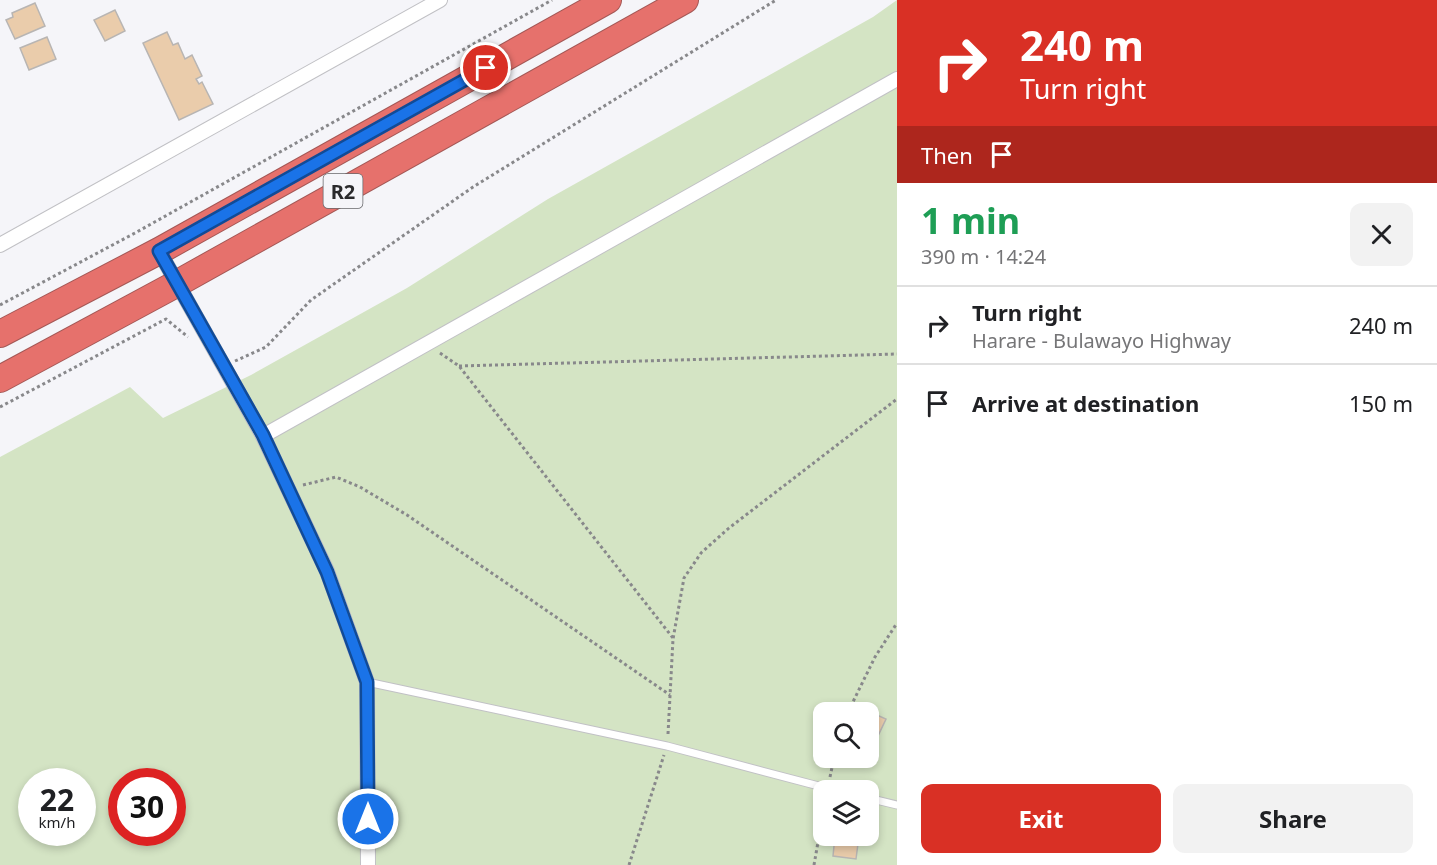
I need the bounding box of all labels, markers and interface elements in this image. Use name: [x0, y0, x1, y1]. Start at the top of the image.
text: 240 m: [1020, 16, 1144, 73]
icon: right: [921, 24, 999, 102]
pin: [460, 42, 511, 93]
icon: arrive: [469, 51, 502, 84]
text: Turn right: [1020, 70, 1146, 107]
icon: arrive: [985, 138, 1018, 171]
text: Then: [921, 140, 973, 170]
road number: R2: [324, 174, 362, 208]
text: 1 min: [921, 196, 1020, 245]
button: close: [1350, 203, 1413, 266]
text: 390 m · 14:24: [921, 243, 1046, 270]
text: Turn right: [972, 297, 1082, 327]
icon: right: [921, 309, 954, 342]
text: 240 m: [1349, 310, 1413, 340]
text: Harare - Bulawayo Highway: [972, 327, 1231, 354]
icon: arrive: [921, 387, 954, 420]
text: Arrive at destination: [972, 388, 1199, 418]
text: 150 m: [1349, 388, 1413, 418]
map controls: [813, 702, 879, 846]
button: search: [813, 702, 879, 768]
speed limit sign: 30: [108, 768, 186, 846]
text: 22: [40, 779, 74, 820]
button: layers: [813, 780, 879, 846]
button: Exit: [921, 784, 1161, 853]
button: Share: [1173, 784, 1413, 853]
position arrow: [336, 787, 400, 851]
text: km/h: [39, 812, 75, 832]

